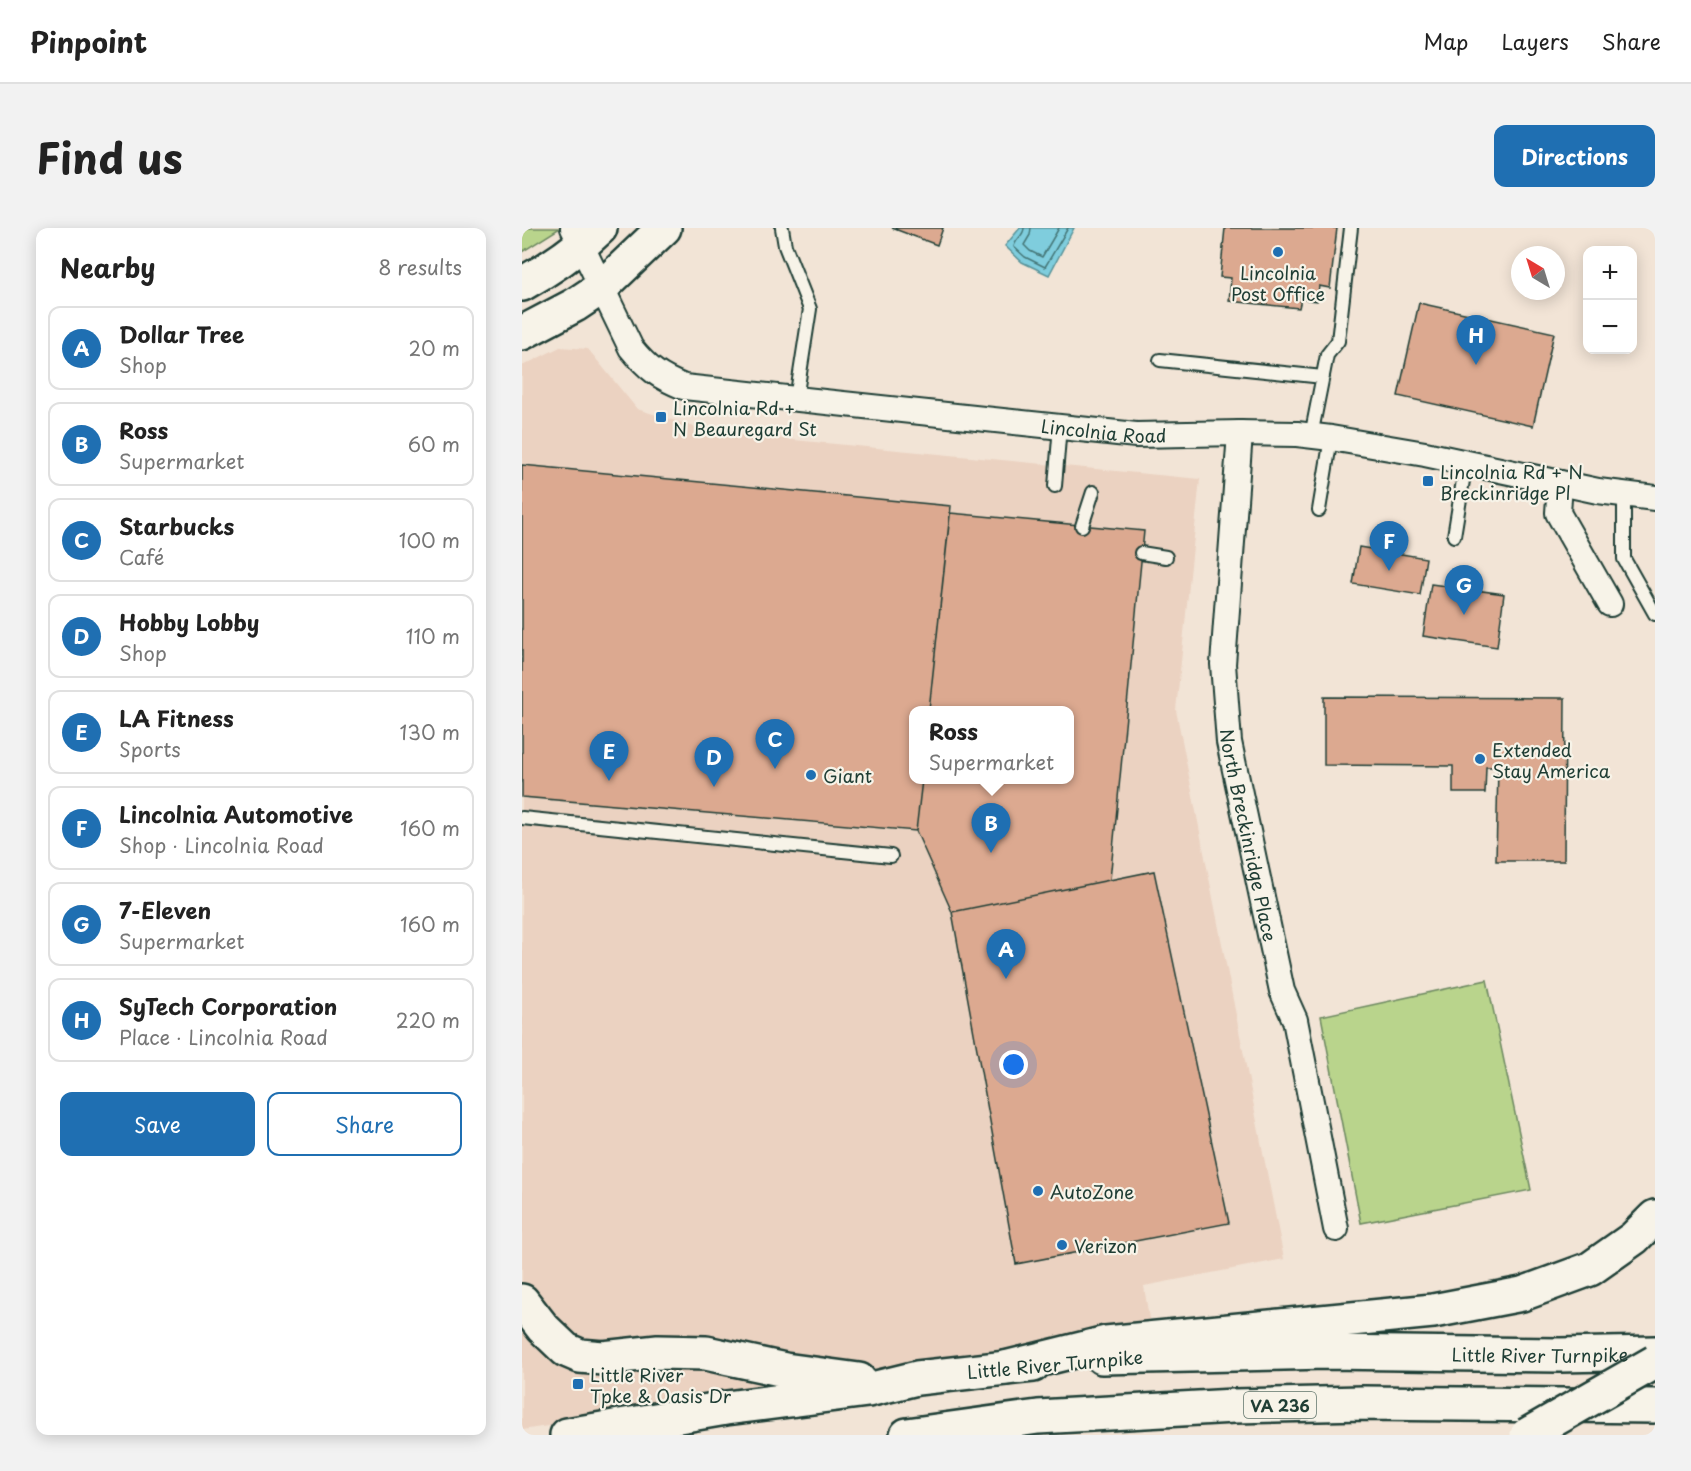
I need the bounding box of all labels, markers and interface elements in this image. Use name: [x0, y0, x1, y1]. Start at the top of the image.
text: Pinpoint: [30, 20, 147, 63]
text: Map: [1424, 25, 1468, 57]
text: Layers: [1501, 25, 1569, 57]
text: Share: [1602, 25, 1661, 57]
text: Find us: [36, 125, 183, 188]
button: Directions: [1494, 125, 1655, 187]
marker: Lincolnia Post Office: [1271, 245, 1285, 259]
north arrow: [1511, 246, 1565, 300]
map controls: [1583, 246, 1637, 354]
button: +: [1583, 246, 1637, 300]
text: Nearby: [60, 248, 155, 287]
text: 8 results: [378, 252, 462, 282]
place label: Lincolnia Post Office: [1231, 259, 1325, 307]
button: −: [1583, 300, 1637, 354]
pin: H: [1456, 316, 1496, 365]
text: Dollar Tree: [119, 317, 244, 350]
text: A: [74, 333, 89, 363]
text: 20 m: [408, 333, 460, 363]
text: Shop: [119, 350, 167, 380]
place label: Lincolnia Rd + N Beauregard St: [673, 394, 817, 442]
marker: Lincolnia Rd + N Beauregard St: [654, 410, 668, 424]
street label: Lincolnia Road: [1040, 412, 1167, 449]
text: Ross: [119, 413, 168, 446]
text: B: [75, 429, 88, 459]
text: 60 m: [408, 429, 460, 459]
text: Supermarket: [119, 446, 245, 476]
place label: Lincolnia Rd + N Breckinridge Pl: [1440, 458, 1583, 506]
marker: Lincolnia Rd + N Breckinridge Pl: [1421, 474, 1435, 488]
text: Starbucks: [119, 509, 234, 542]
pin: F: [1370, 522, 1408, 571]
text: C: [74, 525, 89, 555]
text: 100 m: [399, 525, 460, 555]
text: Café: [119, 542, 164, 572]
pin: G: [1444, 566, 1484, 615]
text: Hobby Lobby: [119, 605, 259, 638]
text: D: [74, 621, 89, 651]
text: 110 m: [406, 621, 460, 651]
text: Shop: [119, 638, 167, 668]
text: LA Fitness: [119, 701, 234, 734]
popup: [909, 706, 1074, 784]
text: Ross: [929, 714, 978, 747]
text: E: [75, 717, 88, 747]
text: 130 m: [400, 717, 460, 747]
pin: C: [756, 720, 794, 769]
street label: North Breckinridge Place: [1215, 728, 1285, 944]
pin: E: [590, 732, 628, 781]
text: Sports: [119, 734, 181, 764]
place label: Extended Stay America: [1492, 736, 1611, 784]
pin: D: [694, 738, 734, 787]
text: Supermarket: [929, 747, 1054, 777]
marker: Extended Stay America: [1473, 752, 1487, 766]
place label: Giant: [823, 762, 872, 789]
marker: Giant: [804, 768, 818, 782]
text: Lincolnia Automotive: [119, 797, 353, 830]
pin: B: [972, 804, 1010, 853]
text: F: [76, 813, 87, 843]
text: 160 m: [400, 813, 460, 843]
text: Shop · Lincolnia Road: [119, 830, 324, 860]
text: 7-Eleven: [119, 893, 211, 926]
text: G: [73, 909, 90, 939]
text: 160 m: [400, 909, 460, 939]
text: Supermarket: [119, 926, 245, 956]
pin: A: [986, 930, 1026, 979]
text: SyTech Corporation: [119, 989, 337, 1022]
text: H: [74, 1005, 89, 1035]
text: 220 m: [396, 1005, 460, 1035]
text: Place · Lincolnia Road: [119, 1022, 328, 1052]
your location: [999, 1050, 1028, 1079]
button: Save: [60, 1092, 255, 1156]
button: Share: [267, 1092, 462, 1156]
place label: AutoZone: [1050, 1178, 1134, 1205]
marker: AutoZone: [1031, 1184, 1045, 1198]
place label: Verizon: [1074, 1232, 1137, 1259]
marker: Verizon: [1055, 1238, 1069, 1252]
street label: Little River Turnpike: [1451, 1340, 1629, 1369]
street label: Little River Turnpike: [966, 1343, 1144, 1385]
place label: Little River Tpke & Oasis Dr: [590, 1361, 732, 1409]
marker: Little River Tpke & Oasis Dr: [571, 1377, 585, 1391]
road number: VA 236: [1244, 1392, 1316, 1418]

